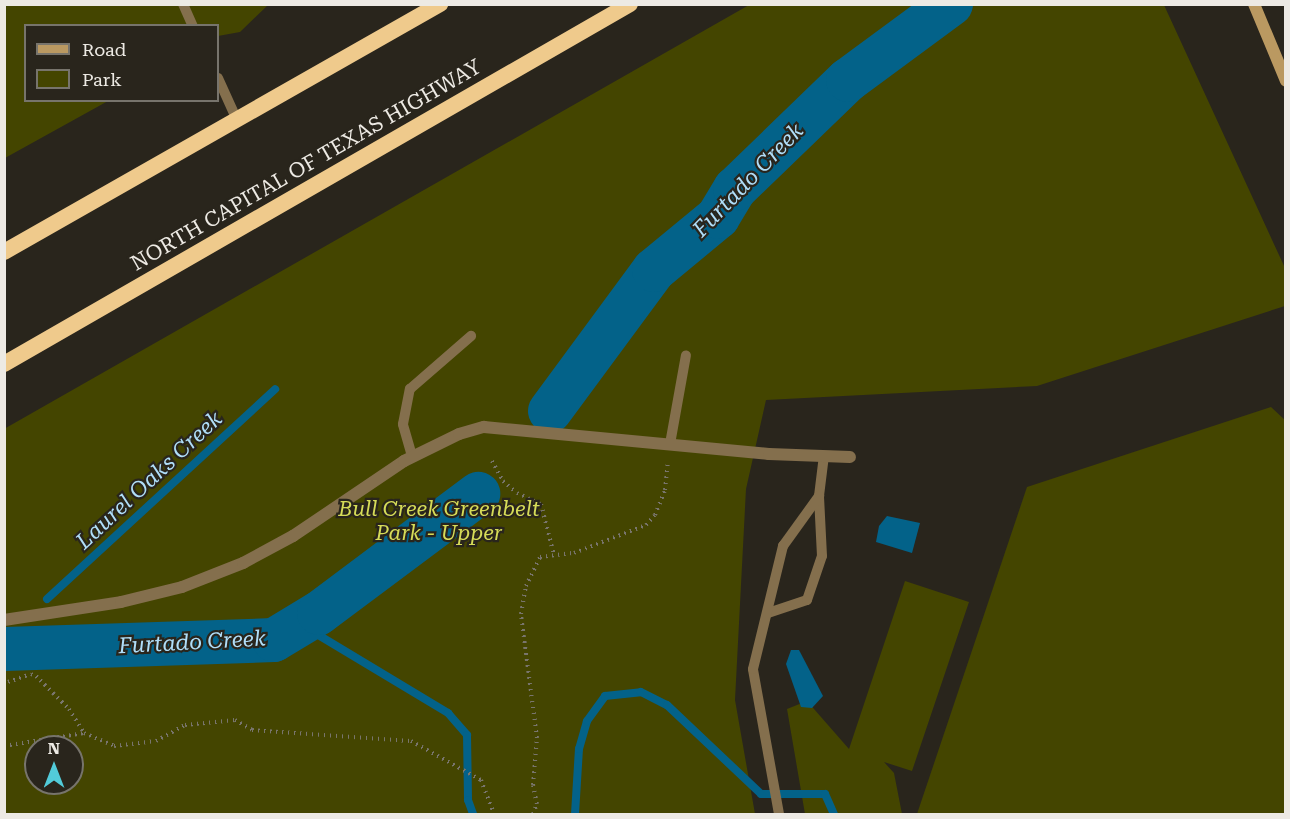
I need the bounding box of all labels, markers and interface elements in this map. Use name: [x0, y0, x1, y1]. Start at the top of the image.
legend: [24, 24, 219, 102]
text: Road: [82, 39, 126, 60]
street label: NORTH CAPITAL OF TEXAS HIGHWAY: [126, 54, 486, 276]
text: Park: [82, 69, 122, 90]
water label: Furtado Creek: [687, 118, 809, 242]
water label: Laurel Oaks Creek: [71, 406, 227, 554]
park label: Bull Creek Greenbelt Park - Upper: [338, 496, 540, 546]
water label: Furtado Creek: [118, 625, 266, 659]
north arrow: [24, 735, 84, 795]
text: N: [48, 739, 60, 758]

